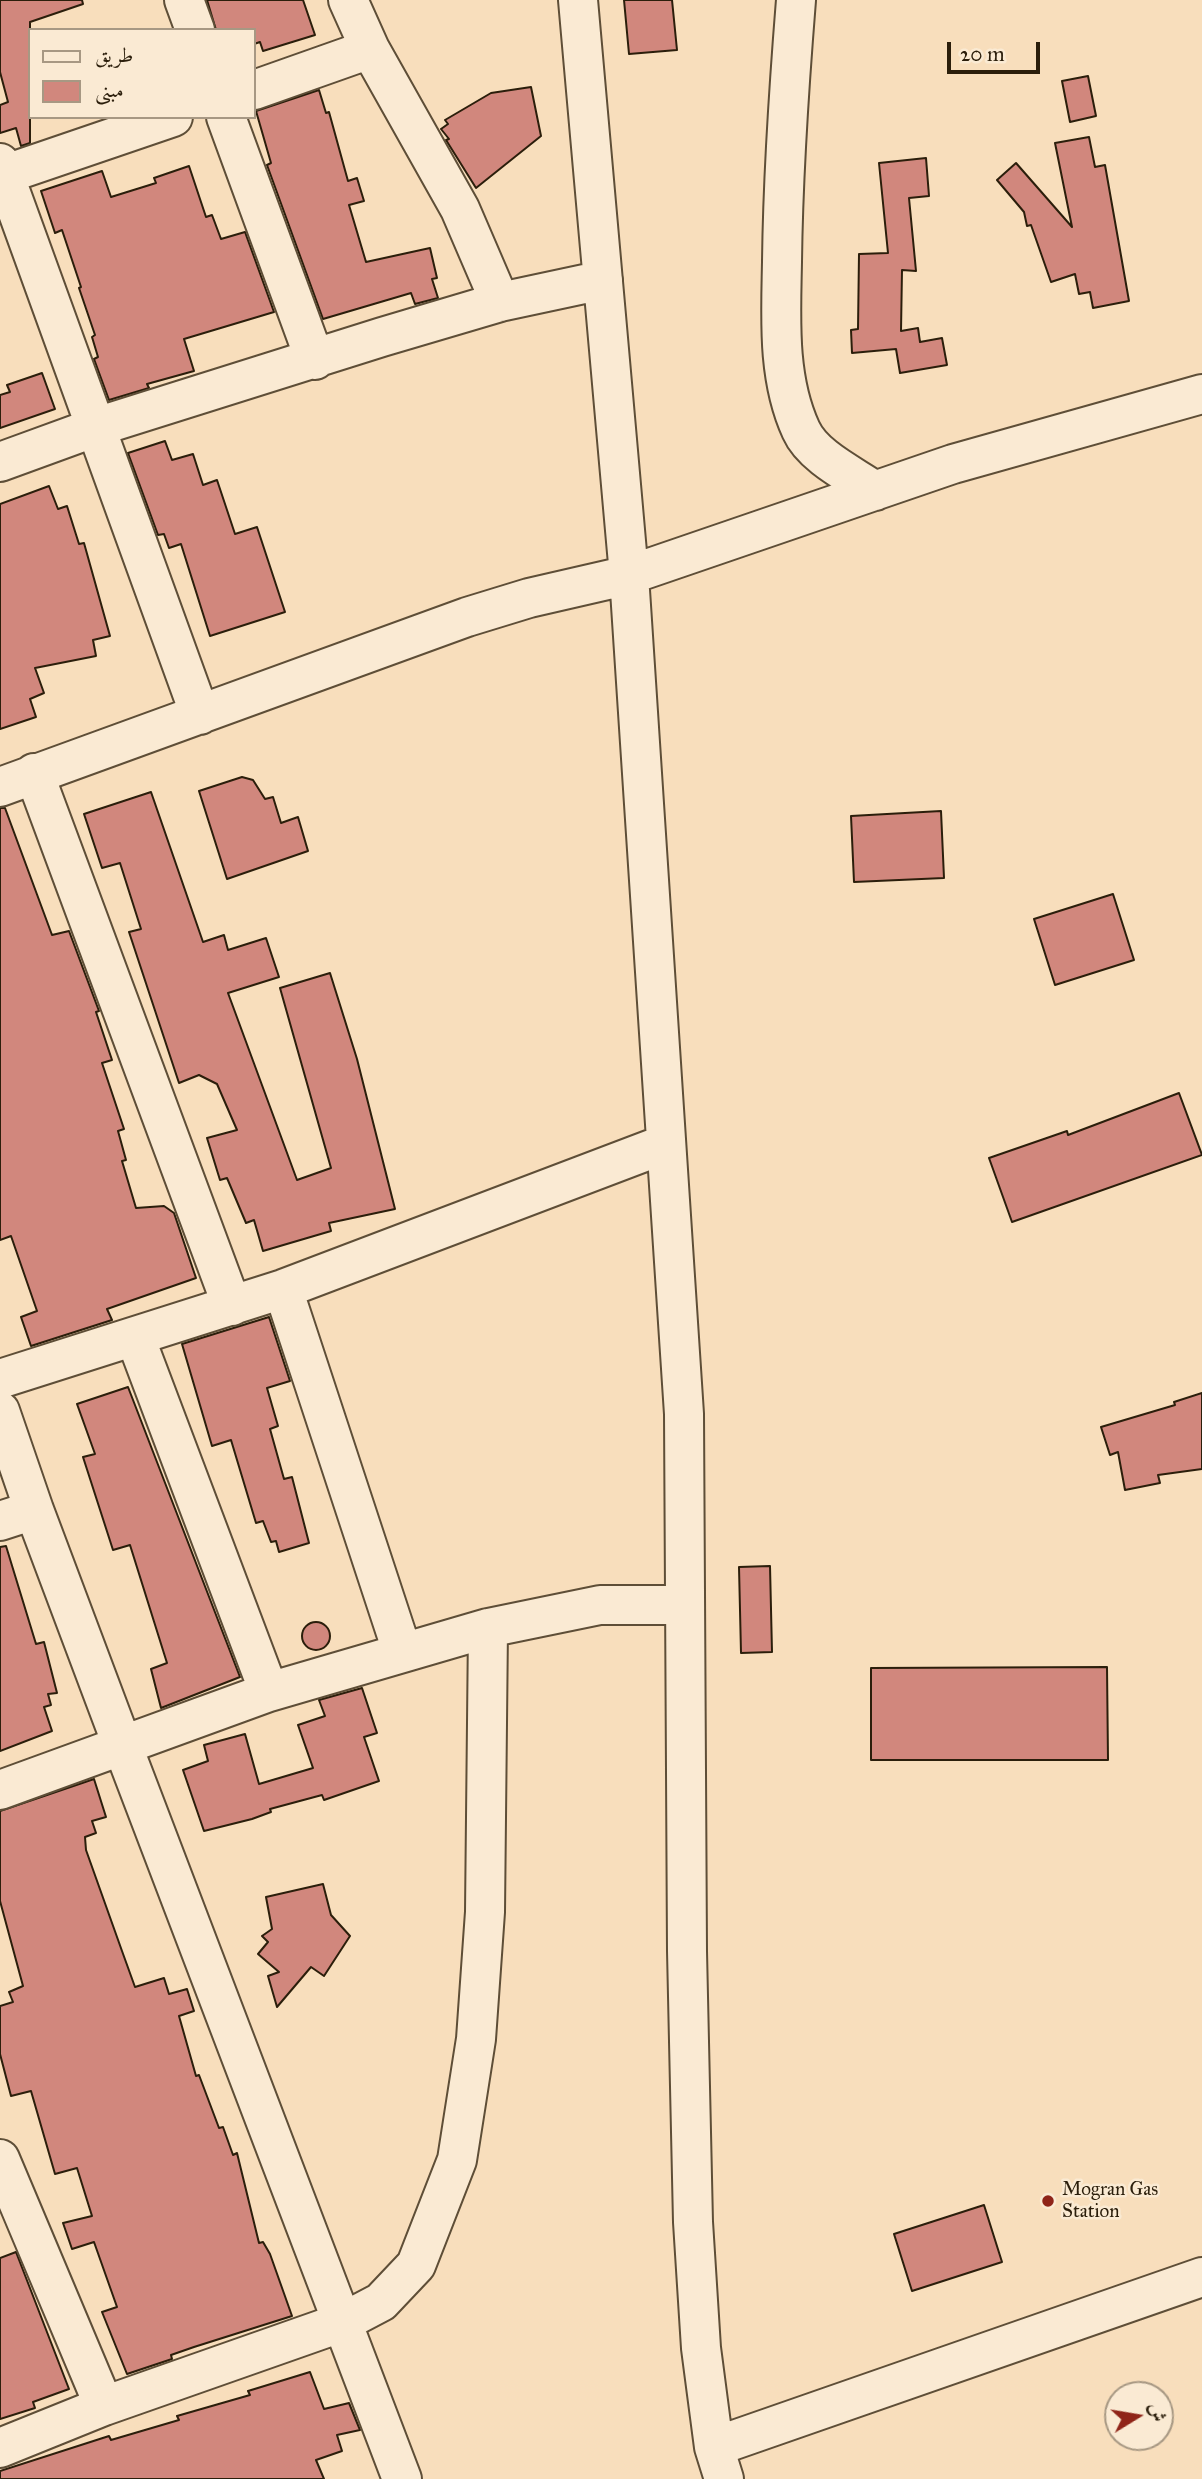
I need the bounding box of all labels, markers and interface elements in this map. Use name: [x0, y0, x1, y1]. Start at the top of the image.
legend: [28, 28, 256, 119]
scale bar: [950, 28, 1043, 72]
text: 20 m: [960, 41, 1005, 67]
text: طريق: [95, 42, 133, 68]
text: مبنى: [95, 77, 124, 103]
place label: Mogran Gas Station: [1062, 2179, 1158, 2223]
marker: Mogran Gas Station: [1040, 2193, 1056, 2209]
north arrow: [1104, 2381, 1174, 2451]
text: ش: [1145, 2401, 1171, 2424]

